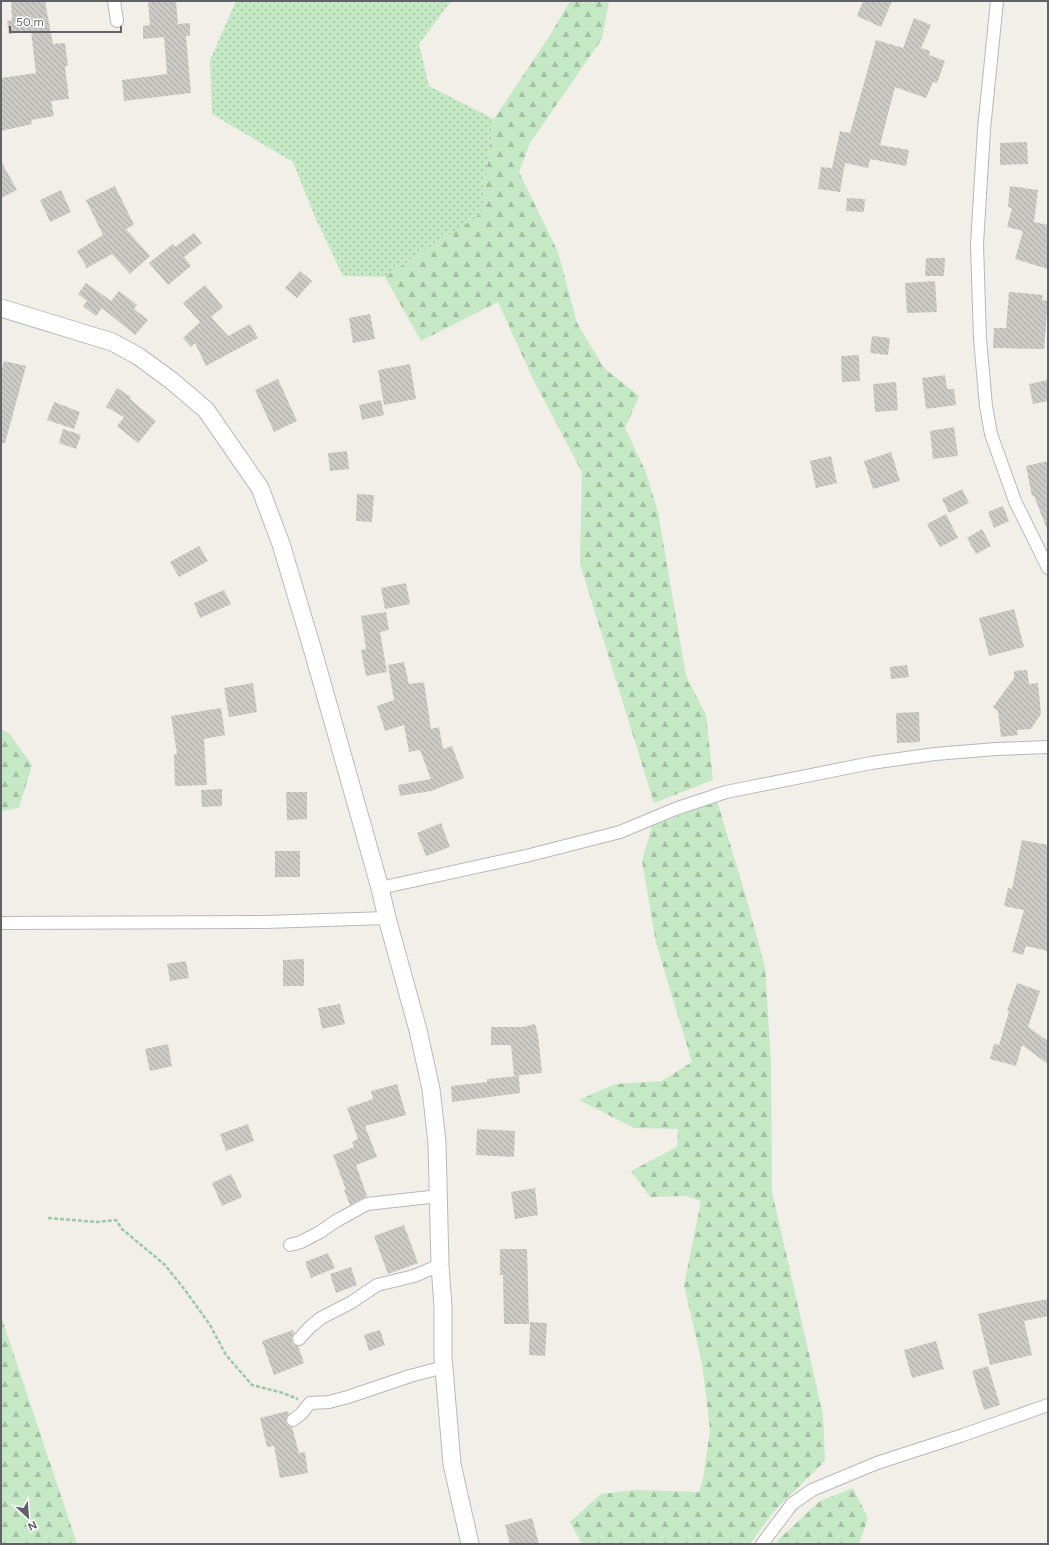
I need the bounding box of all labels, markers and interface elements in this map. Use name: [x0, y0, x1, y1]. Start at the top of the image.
scale bar: [10, 8, 121, 34]
text: 50 m: [16, 15, 44, 29]
north arrow: [8, 1497, 48, 1537]
text: N: [25, 1518, 39, 1533]

